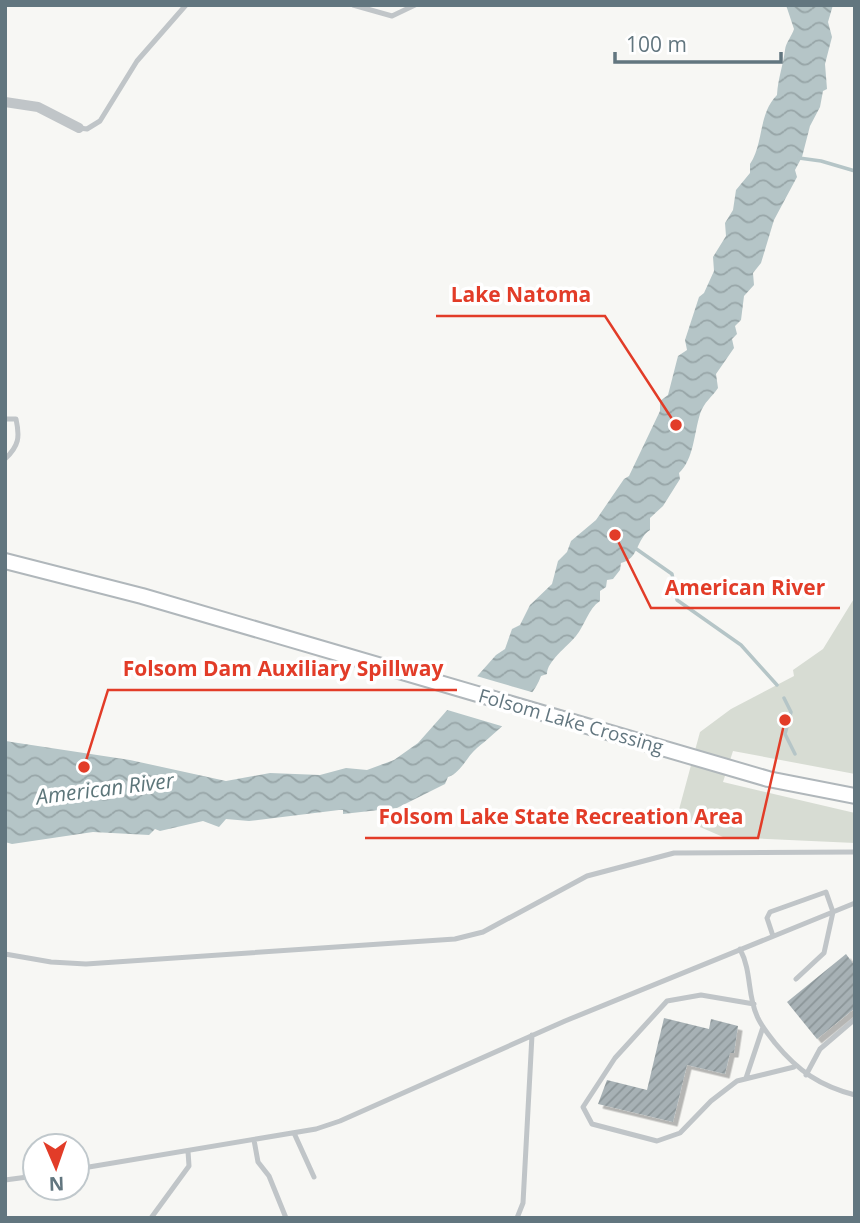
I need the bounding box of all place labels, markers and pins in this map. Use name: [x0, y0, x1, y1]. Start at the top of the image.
callout: Lake Natoma: [436, 274, 605, 316]
callout: American River: [651, 566, 840, 608]
callout: Folsom Dam Auxiliary Spillway: [108, 648, 457, 690]
callout: Folsom Lake State Recreation Area: [365, 796, 758, 838]

